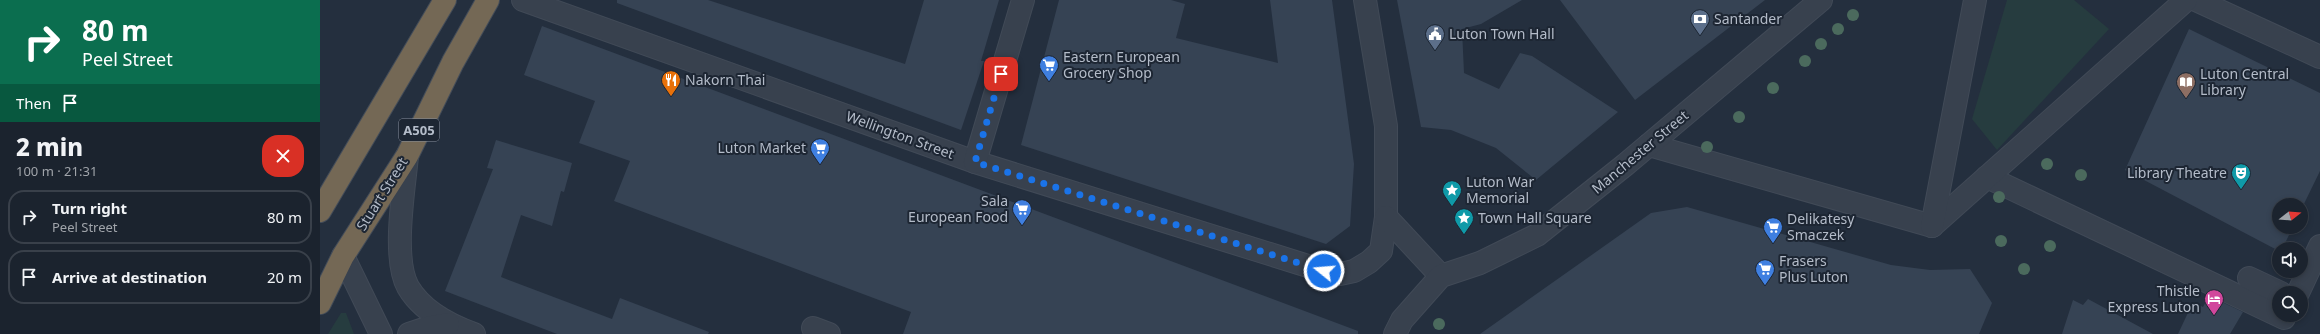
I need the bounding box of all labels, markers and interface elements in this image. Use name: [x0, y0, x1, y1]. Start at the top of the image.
bank icon: Santander: [1689, 8, 1711, 36]
place label: Santander: [1714, 9, 1782, 28]
text: 80 m: [82, 11, 149, 49]
icon: right: [16, 16, 68, 68]
public building icon: Luton Town Hall: [1424, 23, 1446, 51]
place label: Luton Town Hall: [1449, 24, 1555, 43]
text: Peel Street: [82, 47, 173, 71]
place label: Eastern European Grocery Shop: [1063, 47, 1180, 82]
supermarket icon: Eastern European Grocery Shop: [1038, 54, 1060, 82]
pin: [984, 57, 1018, 91]
icon: arrive: [990, 63, 1012, 85]
place label: Luton Central Library: [2200, 64, 2289, 99]
restaurant icon: Nakorn Thai: [660, 69, 682, 97]
place label: Nakorn Thai: [685, 70, 765, 89]
library icon: Luton Central Library: [2175, 71, 2197, 99]
icon: arrive: [59, 92, 81, 114]
text: Then: [16, 93, 51, 113]
street label: Wellington Street: [844, 106, 957, 163]
street label: Manchester Street: [1587, 106, 1692, 198]
road number: A505: [399, 119, 439, 141]
text: 2 min: [16, 130, 83, 163]
button: close: [262, 135, 304, 177]
supermarket icon: Luton Market: [809, 137, 831, 165]
place label: Luton Market: [717, 138, 806, 157]
street label: Stuart Street: [352, 154, 412, 234]
text: 100 m · 21:31: [16, 162, 97, 180]
theatre icon: Library Theatre: [2230, 162, 2252, 190]
place label: Library Theatre: [2127, 163, 2227, 182]
place label: Luton War Memorial: [1466, 172, 1534, 207]
place icon: Luton War Memorial: [1441, 179, 1463, 207]
place label: Sala European Food: [908, 191, 1008, 226]
text: Turn right: [52, 198, 127, 218]
supermarket icon: Sala European Food: [1011, 198, 1033, 226]
north arrow: [2272, 198, 2308, 234]
map controls: [2272, 198, 2308, 322]
icon: right: [18, 206, 40, 228]
text: 80 m: [267, 207, 302, 227]
place icon: Town Hall Square: [1453, 207, 1475, 235]
place label: Town Hall Square: [1478, 208, 1592, 227]
place label: Delikatesy Smaczek: [1787, 209, 1855, 244]
supermarket icon: Delikatesy Smaczek: [1762, 216, 1784, 244]
text: Peel Street: [52, 218, 118, 236]
button: sound: [2272, 242, 2308, 278]
position arrow: [1303, 250, 1345, 292]
place label: Frasers Plus Luton: [1779, 251, 1848, 286]
supermarket icon: Frasers Plus Luton: [1754, 258, 1776, 286]
icon: arrive: [18, 266, 40, 288]
text: Arrive at destination: [52, 267, 207, 287]
text: 20 m: [267, 267, 302, 287]
place label: Thistle Express Luton: [2108, 281, 2200, 316]
button: search: [2272, 286, 2308, 322]
hotel icon: Thistle Express Luton: [2203, 288, 2225, 316]

